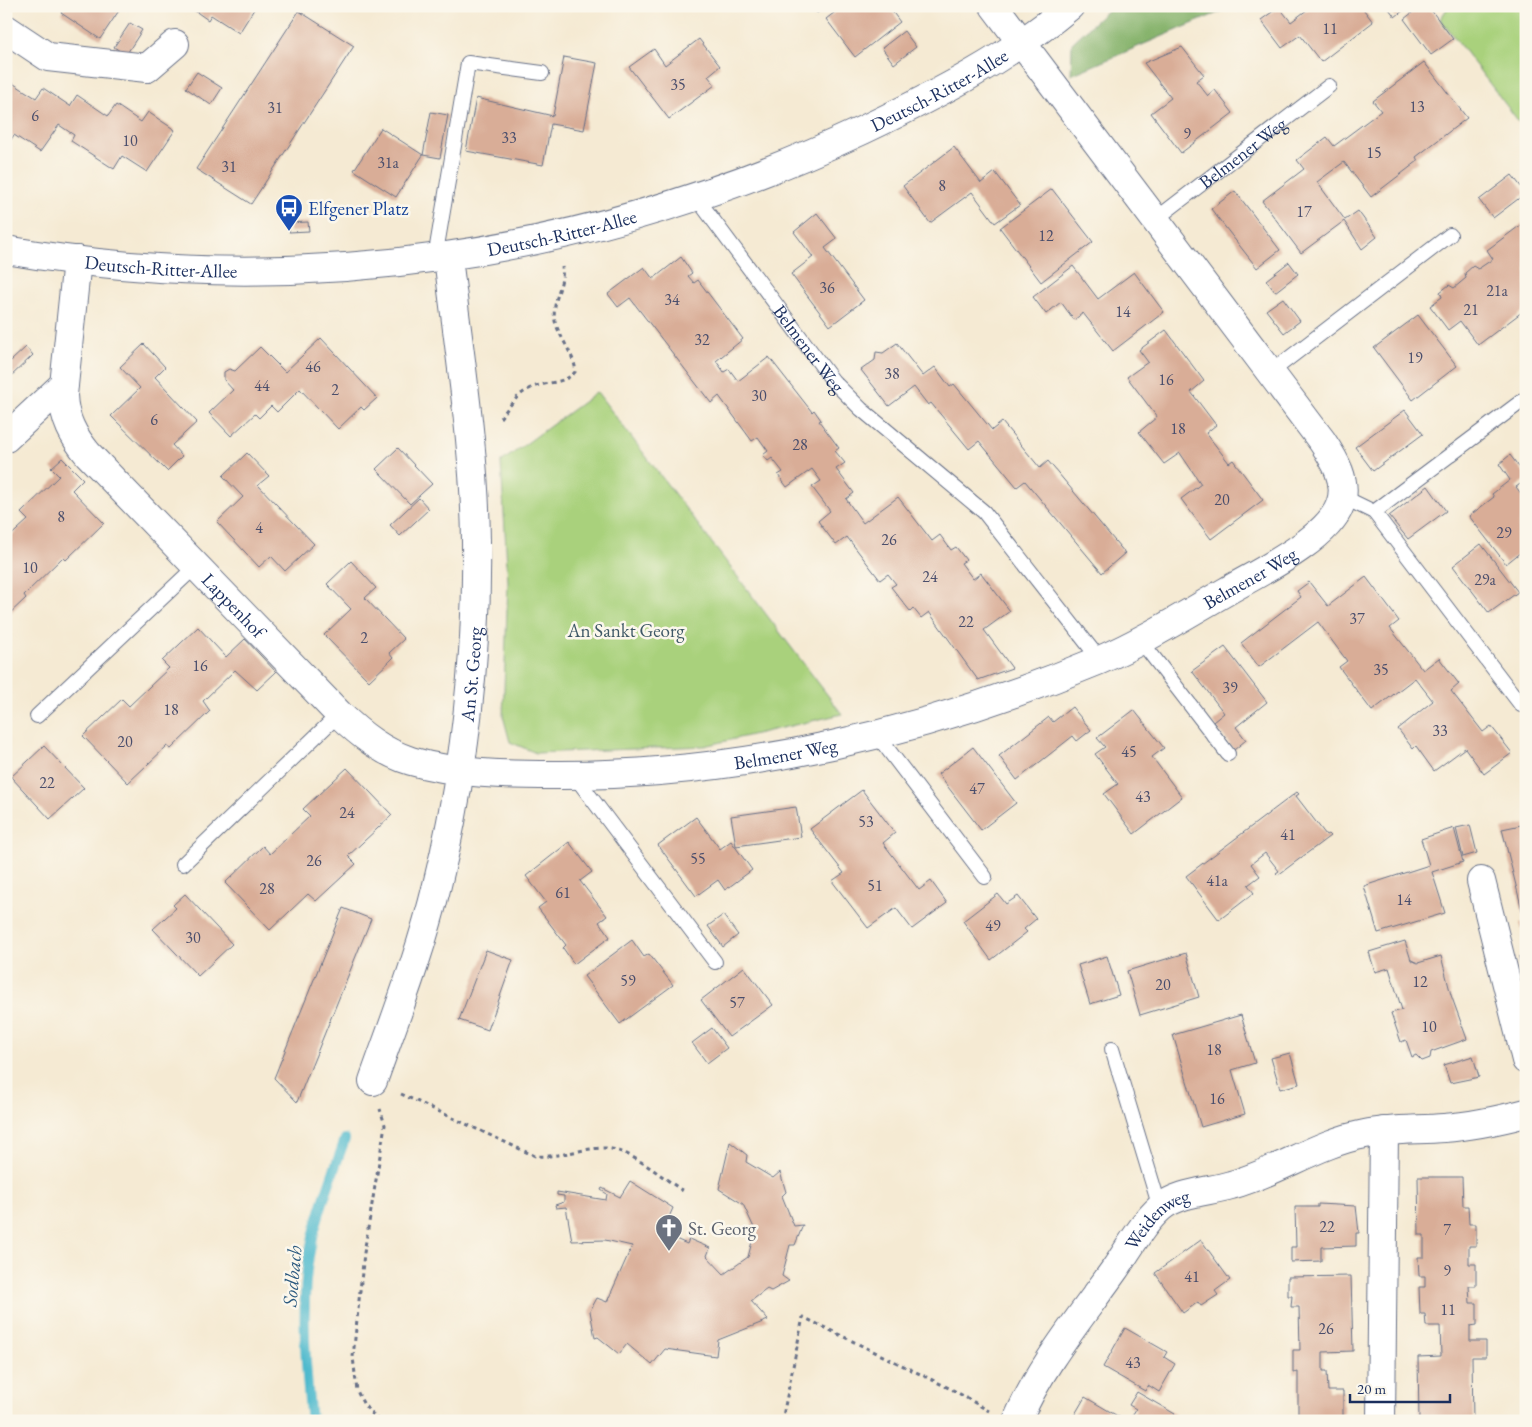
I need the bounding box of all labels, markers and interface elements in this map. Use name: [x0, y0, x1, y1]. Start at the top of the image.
house number: 11: [1322, 18, 1338, 39]
street label: Deutsch-Ritter-Allee: [866, 43, 1013, 138]
house number: 35: [670, 74, 686, 95]
house number: 13: [1409, 96, 1425, 117]
house number: 31: [267, 97, 283, 118]
house number: 6: [31, 105, 39, 126]
street label: Belmener Weg: [1194, 111, 1292, 195]
house number: 9: [1183, 123, 1191, 144]
house number: 33: [501, 127, 517, 148]
house number: 10: [122, 130, 138, 151]
house number: 15: [1366, 142, 1382, 163]
house number: 31a: [377, 152, 399, 173]
house number: 31: [221, 156, 237, 177]
house number: 8: [938, 175, 946, 196]
bus stop icon: Elfgener Platz: [274, 193, 304, 232]
place label: Elfgener Platz: [308, 196, 409, 221]
house number: 17: [1296, 201, 1312, 222]
street label: Deutsch-Ritter-Allee: [485, 204, 640, 262]
house number: 12: [1038, 225, 1054, 246]
street label: Deutsch-Ritter-Allee: [83, 249, 237, 284]
house number: 36: [819, 277, 835, 298]
house number: 21a: [1486, 280, 1508, 301]
house number: 34: [664, 289, 680, 310]
house number: 21: [1463, 299, 1479, 320]
street label: Belmener Weg: [767, 300, 850, 399]
house number: 14: [1115, 301, 1131, 322]
house number: 32: [694, 329, 710, 350]
house number: 19: [1407, 347, 1423, 368]
house number: 46: [305, 356, 321, 377]
house number: 38: [884, 363, 900, 384]
house number: 16: [1158, 369, 1174, 390]
house number: 44: [254, 375, 270, 396]
house number: 2: [331, 379, 339, 400]
house number: 30: [751, 385, 767, 406]
house number: 6: [150, 409, 158, 430]
house number: 18: [1170, 418, 1186, 439]
house number: 28: [792, 434, 808, 455]
house number: 20: [1214, 489, 1230, 510]
house number: 8: [57, 506, 65, 527]
house number: 4: [255, 517, 263, 538]
house number: 29: [1496, 522, 1512, 543]
house number: 26: [881, 529, 897, 550]
street label: Belmener Weg: [1199, 541, 1302, 615]
house number: 10: [22, 557, 38, 578]
house number: 24: [922, 566, 938, 587]
street label: Lappenhof: [196, 568, 272, 645]
house number: 29a: [1474, 569, 1496, 590]
house number: 37: [1349, 608, 1365, 629]
house number: 22: [958, 611, 974, 632]
park label: An Sankt Georg: [566, 618, 685, 643]
street label: An St. Georg: [455, 625, 488, 724]
house number: 2: [360, 627, 368, 648]
house number: 16: [192, 655, 208, 676]
house number: 35: [1373, 659, 1389, 680]
house number: 39: [1222, 677, 1238, 698]
house number: 18: [163, 699, 179, 720]
house number: 33: [1432, 720, 1448, 741]
house number: 20: [117, 731, 133, 752]
street label: Belmener Weg: [732, 732, 840, 775]
house number: 45: [1121, 741, 1137, 762]
house number: 22: [39, 772, 55, 793]
house number: 47: [969, 778, 985, 799]
house number: 43: [1135, 786, 1151, 807]
house number: 24: [339, 802, 355, 823]
house number: 53: [858, 811, 874, 832]
house number: 41: [1280, 824, 1296, 845]
house number: 55: [690, 848, 706, 869]
house number: 26: [306, 850, 322, 871]
house number: 41a: [1206, 870, 1228, 891]
house number: 51: [867, 875, 883, 896]
house number: 28: [259, 878, 275, 899]
house number: 61: [555, 882, 571, 903]
house number: 14: [1396, 889, 1412, 910]
house number: 49: [985, 915, 1001, 936]
house number: 30: [185, 927, 201, 948]
house number: 59: [620, 970, 636, 991]
house number: 12: [1412, 971, 1428, 992]
house number: 20: [1155, 974, 1171, 995]
house number: 57: [729, 992, 745, 1013]
house number: 10: [1421, 1016, 1437, 1037]
house number: 18: [1206, 1039, 1222, 1060]
house number: 16: [1209, 1088, 1225, 1109]
street label: Weidenweg: [1119, 1183, 1193, 1255]
church icon: St. Georg: [654, 1213, 684, 1252]
place label: St. Georg: [688, 1216, 757, 1241]
house number: 22: [1319, 1216, 1335, 1237]
house number: 7: [1443, 1219, 1451, 1240]
water label: Sodbach: [276, 1244, 308, 1309]
house number: 9: [1443, 1260, 1451, 1281]
house number: 41: [1184, 1266, 1200, 1287]
house number: 11: [1440, 1299, 1456, 1320]
house number: 26: [1318, 1318, 1334, 1339]
house number: 43: [1125, 1352, 1141, 1373]
scale bar: [1350, 1372, 1450, 1404]
text: 20 m: [1357, 1379, 1386, 1398]

